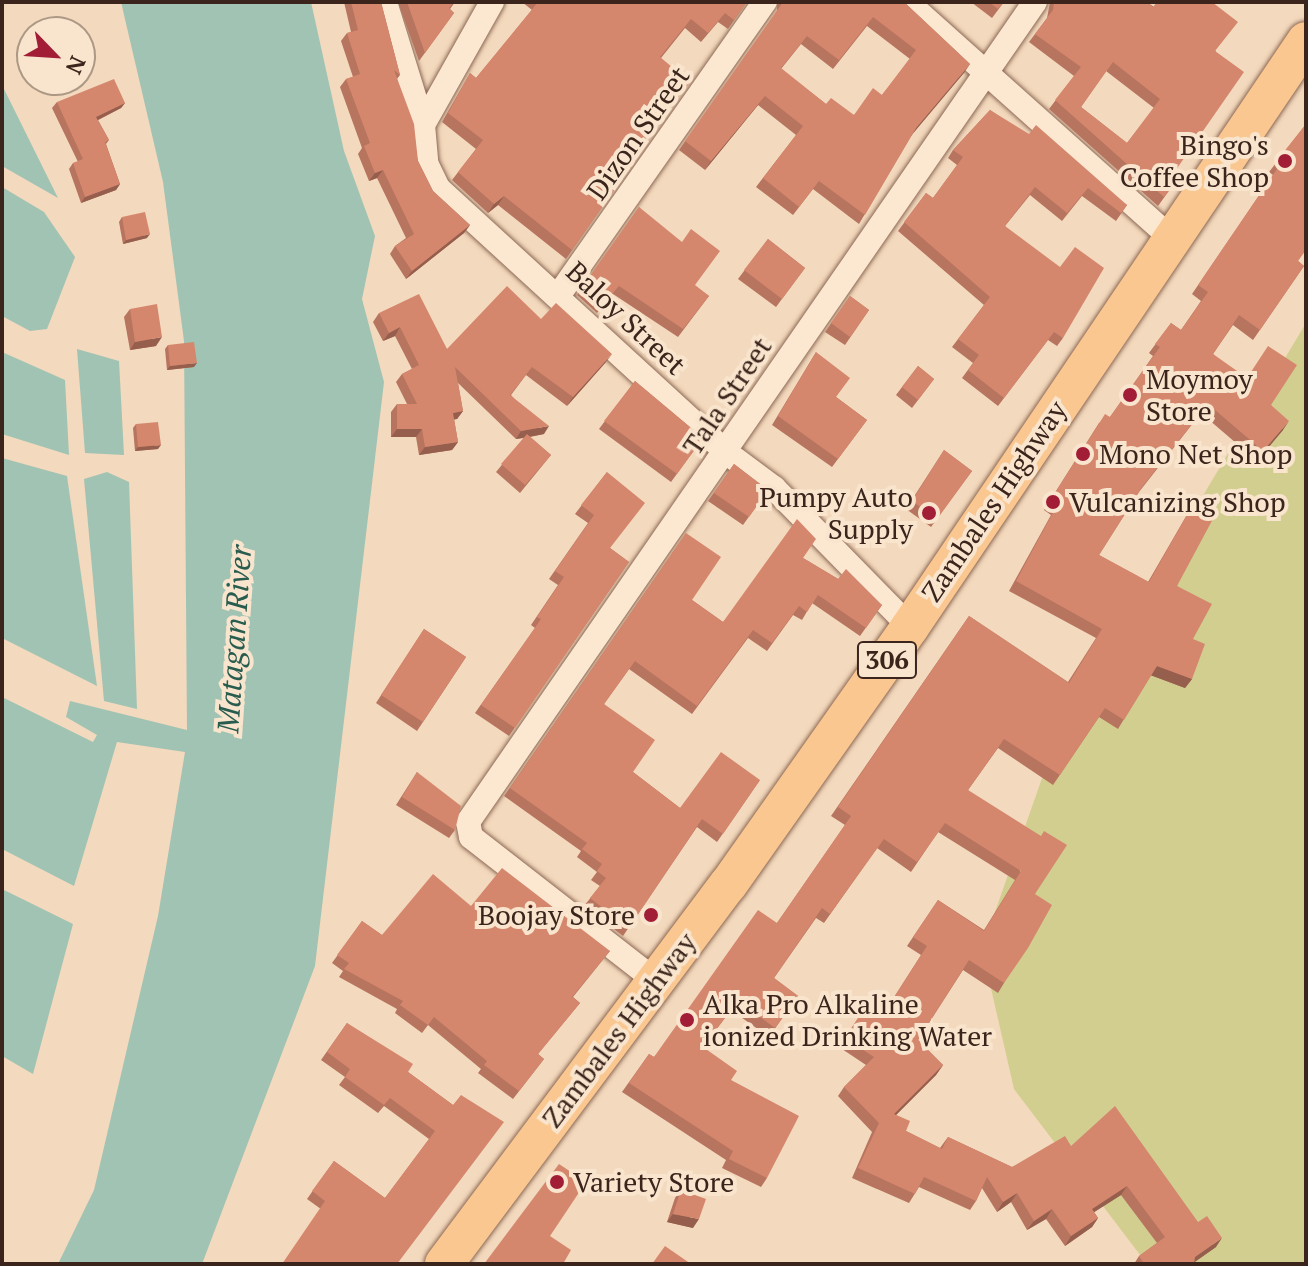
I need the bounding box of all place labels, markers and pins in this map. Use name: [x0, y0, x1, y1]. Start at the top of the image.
place label: Bingo's Coffee Shop: [1120, 128, 1269, 194]
marker: Bingo's Coffee Shop: [1276, 152, 1294, 170]
place label: Moymoy Store: [1146, 362, 1253, 428]
marker: Moymoy Store: [1121, 386, 1139, 404]
place label: Mono Net Shop: [1099, 437, 1292, 471]
marker: Mono Net Shop: [1074, 445, 1092, 463]
place label: Pumpy Auto Supply: [759, 480, 913, 546]
place label: Vulcanizing Shop: [1069, 485, 1286, 519]
marker: Vulcanizing Shop: [1044, 493, 1062, 511]
marker: Pumpy Auto Supply: [920, 504, 938, 522]
place label: Boojay Store: [478, 898, 635, 932]
marker: Boojay Store: [642, 906, 660, 924]
place label: Alka Pro Alkaline ionized Drinking Water: [703, 987, 992, 1053]
marker: Alka Pro Alkaline ionized Drinking Water: [678, 1011, 696, 1029]
place label: Variety Store: [573, 1165, 734, 1199]
marker: Variety Store: [548, 1173, 566, 1191]

